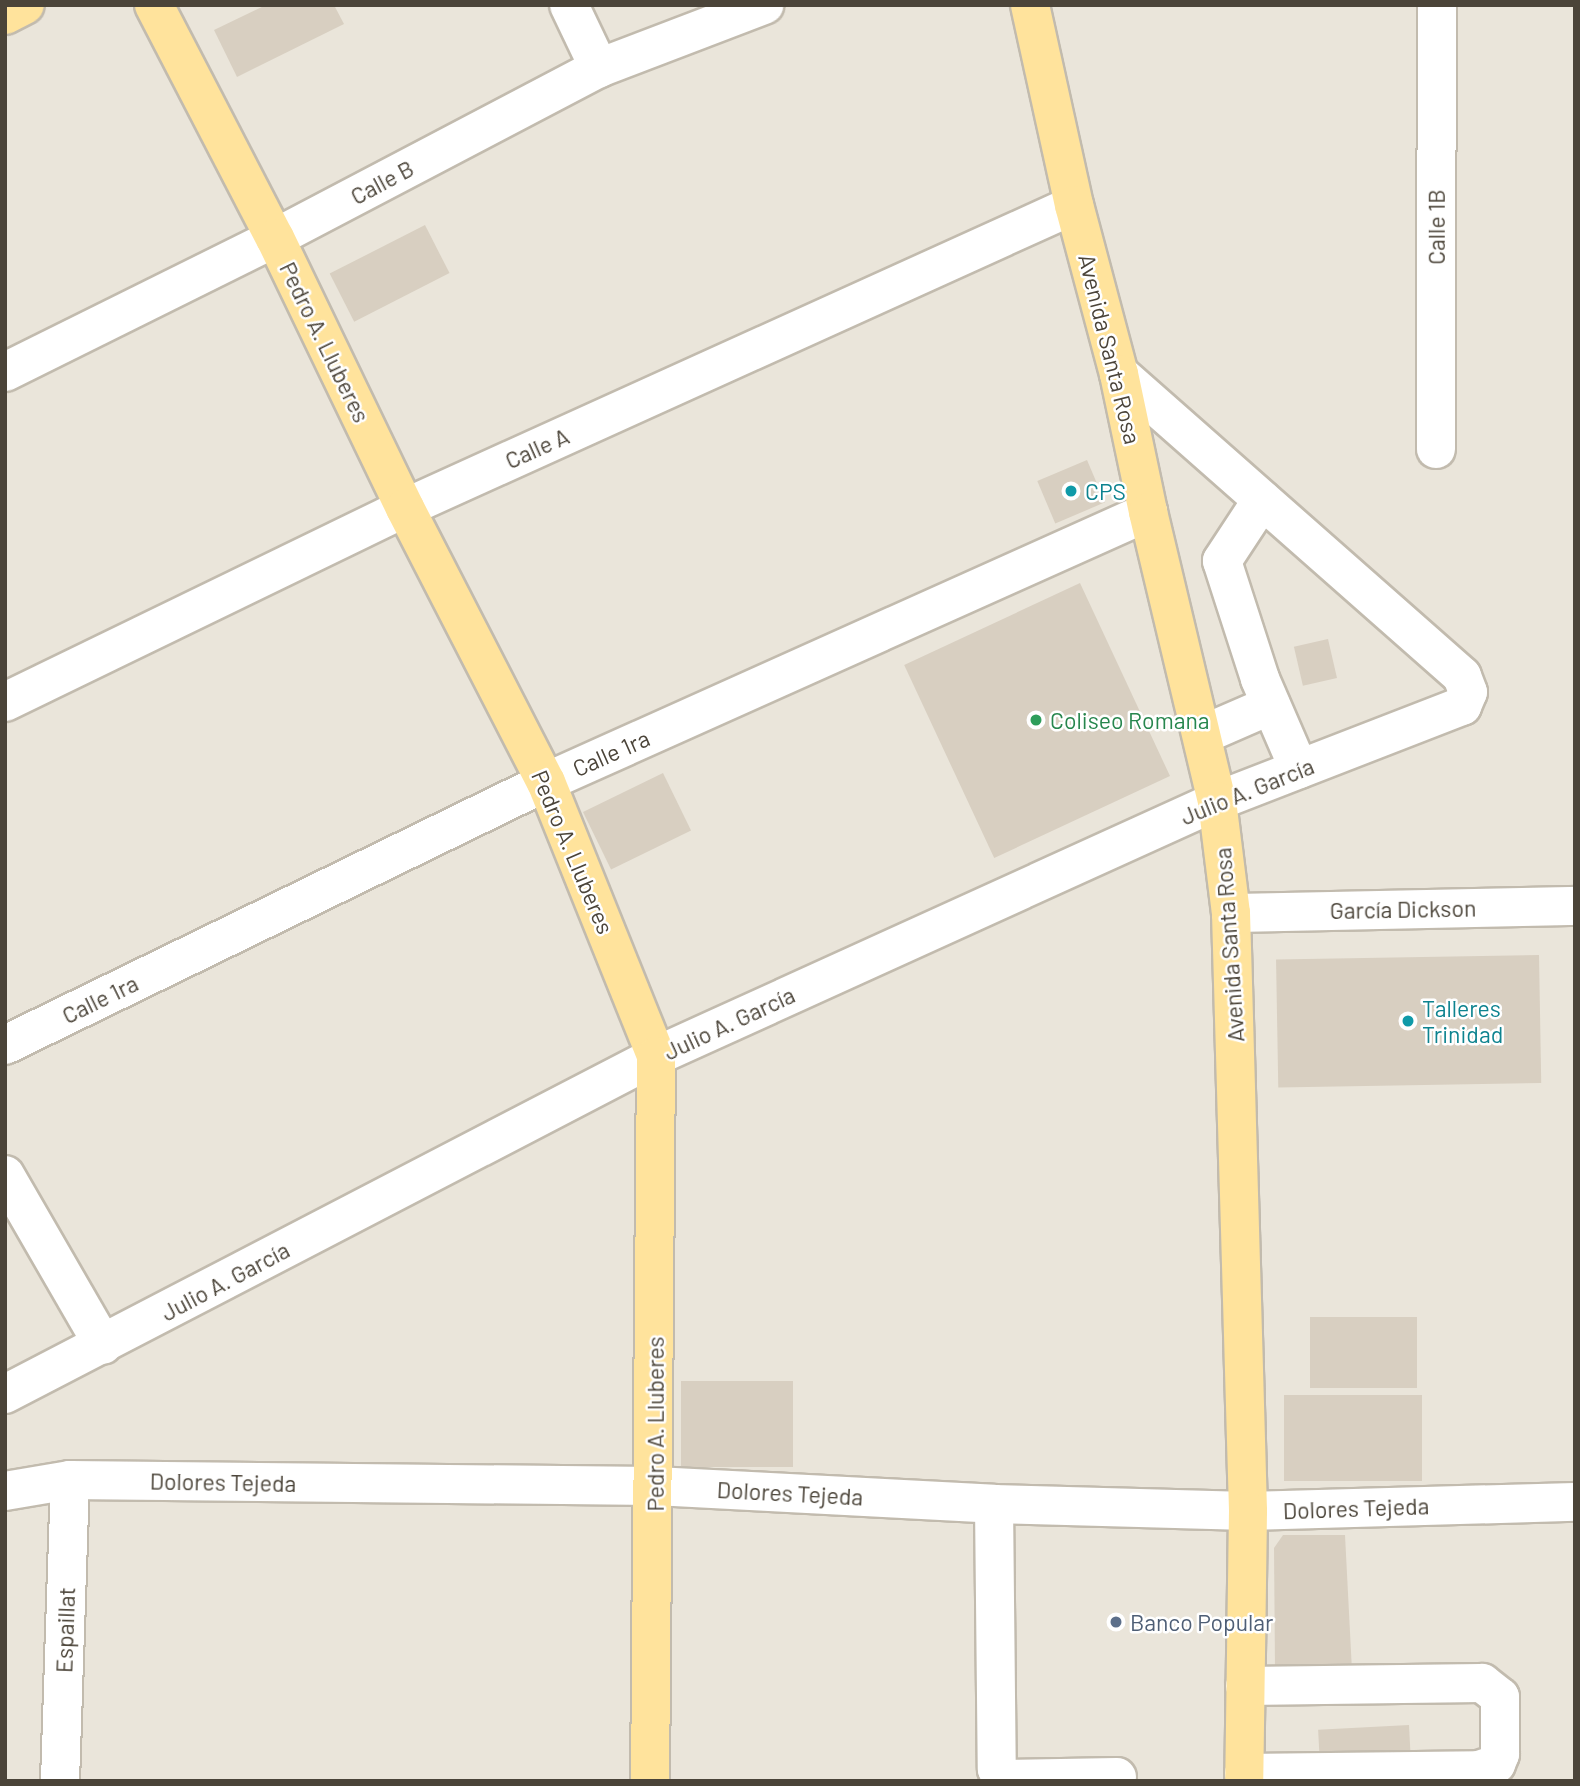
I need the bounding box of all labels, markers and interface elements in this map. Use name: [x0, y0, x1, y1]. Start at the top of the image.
street label: Calle B: [346, 154, 418, 210]
street label: Calle 1B: [1422, 189, 1450, 265]
street label: Avenida Santa Rosa: [1073, 251, 1147, 447]
street label: Pedro A. Lluberes: [274, 257, 376, 427]
street label: Calle A: [501, 422, 573, 474]
place label: CPS: [1085, 477, 1126, 505]
marker: CPS: [1063, 483, 1079, 499]
place label: Coliseo Romana: [1050, 706, 1210, 734]
marker: Coliseo Romana: [1028, 712, 1044, 728]
street label: Calle 1ra: [568, 724, 654, 782]
street label: Julio A. García: [1176, 752, 1318, 830]
street label: Pedro A. Lluberes: [526, 766, 620, 938]
street label: Avenida Santa Rosa: [1208, 847, 1250, 1043]
street label: García Dickson: [1329, 894, 1477, 924]
street label: Calle 1ra: [57, 969, 143, 1029]
street label: Julio A. García: [659, 981, 799, 1065]
place label: Talleres Trinidad: [1422, 994, 1503, 1048]
marker: Talleres Trinidad: [1400, 1013, 1416, 1029]
street label: Julio A. García: [156, 1236, 294, 1326]
street label: Pedro A. Lluberes: [641, 1336, 669, 1512]
street label: Dolores Tejeda: [150, 1467, 296, 1497]
street label: Dolores Tejeda: [716, 1475, 864, 1511]
street label: Dolores Tejeda: [1282, 1492, 1430, 1524]
street label: Espaillat: [50, 1587, 80, 1673]
place label: Banco Popular: [1130, 1608, 1273, 1636]
marker: Banco Popular: [1108, 1614, 1124, 1630]

